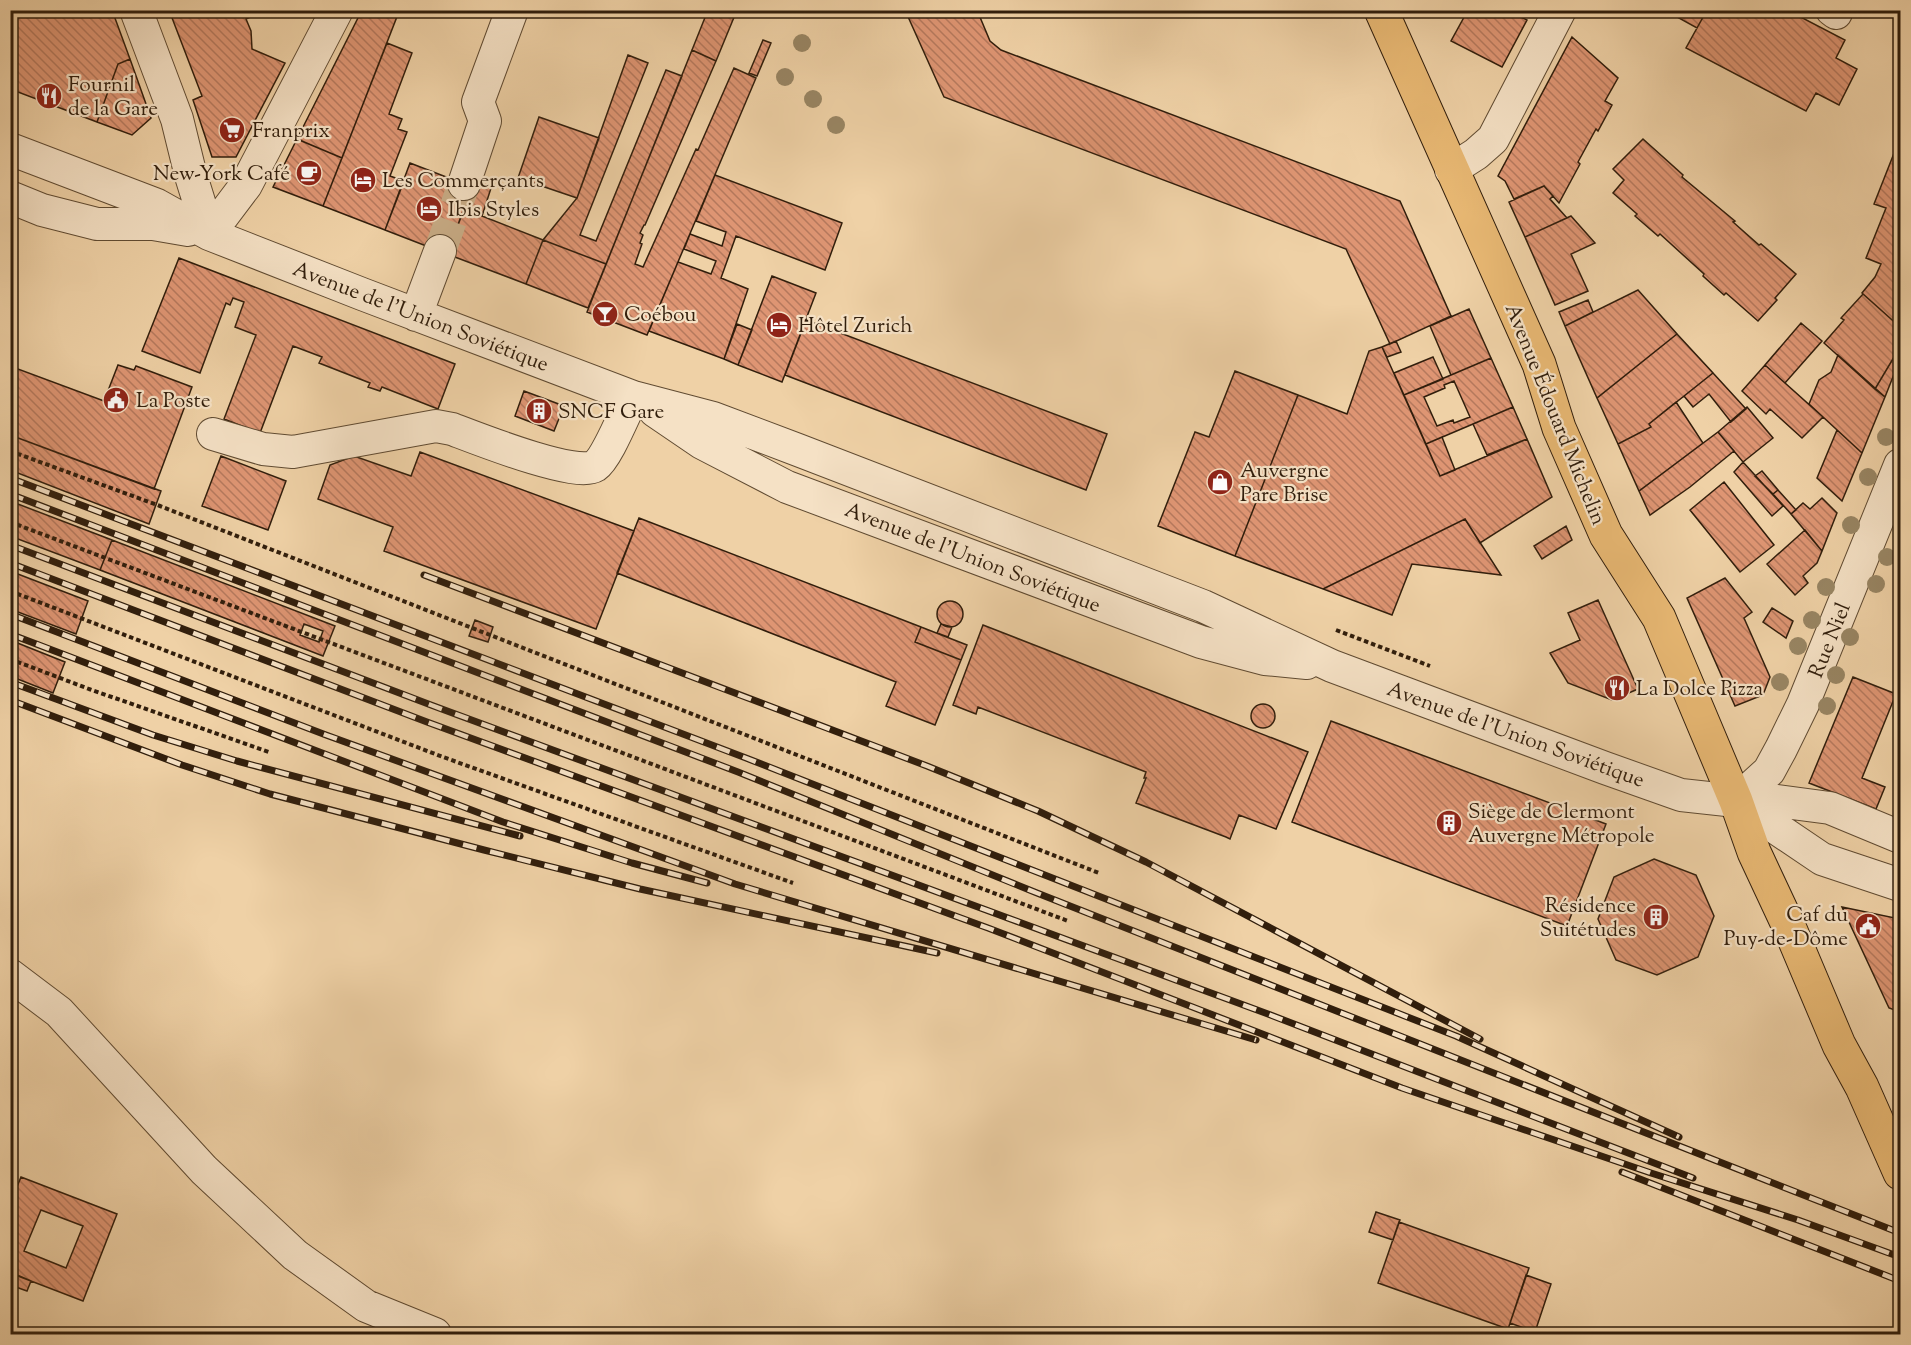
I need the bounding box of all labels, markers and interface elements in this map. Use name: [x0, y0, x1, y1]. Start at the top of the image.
place label: Fournil de la Gare: [68, 71, 158, 125]
restaurant icon: Fournil de la Gare: [34, 81, 64, 111]
supermarket icon: Franprix: [217, 115, 247, 145]
place label: Franprix: [252, 117, 330, 147]
cafe icon: New-York Café: [294, 158, 324, 188]
place label: New-York Café: [153, 160, 290, 190]
hotel icon: Les Commerçants: [348, 165, 378, 195]
place label: Les Commerçants: [382, 167, 544, 197]
hotel icon: Ibis Styles: [414, 194, 444, 224]
place label: Ibis Styles: [448, 196, 539, 226]
street label: Avenue de l'Union Soviétique: [288, 255, 553, 381]
bar icon: Coébou: [590, 299, 620, 329]
street label: Avenue Édouard Michelin: [1496, 299, 1612, 530]
place label: Coébou: [624, 301, 696, 331]
hotel icon: Hôtel Zurich: [764, 310, 794, 340]
place label: Hôtel Zurich: [798, 312, 913, 342]
public building icon: La Poste: [101, 385, 131, 415]
place label: La Poste: [136, 387, 210, 417]
building icon: SNCF Gare: [524, 396, 554, 426]
place label: SNCF Gare: [558, 398, 664, 428]
place label: Auvergne Pare Brise: [1240, 457, 1329, 511]
shop icon: Auvergne Pare Brise: [1205, 467, 1235, 497]
street label: Avenue de l'Union Soviétique: [840, 496, 1105, 622]
street label: Rue Niel: [1802, 598, 1860, 683]
restaurant icon: La Dolce Pizza: [1602, 673, 1632, 703]
street label: Avenue de l'Union Soviétique: [1382, 675, 1648, 796]
place label: La Dolce Pizza: [1636, 675, 1764, 705]
place label: Siège de Clermont Auvergne Métropole: [1468, 798, 1655, 852]
building icon: Siège de Clermont Auvergne Métropole: [1434, 808, 1464, 838]
place label: Résidence Suitétudes: [1540, 892, 1636, 946]
place label: Caf du Puy-de-Dôme: [1724, 901, 1848, 955]
building icon: Résidence Suitétudes: [1641, 902, 1671, 932]
public building icon: Caf du Puy-de-Dôme: [1853, 911, 1883, 941]

